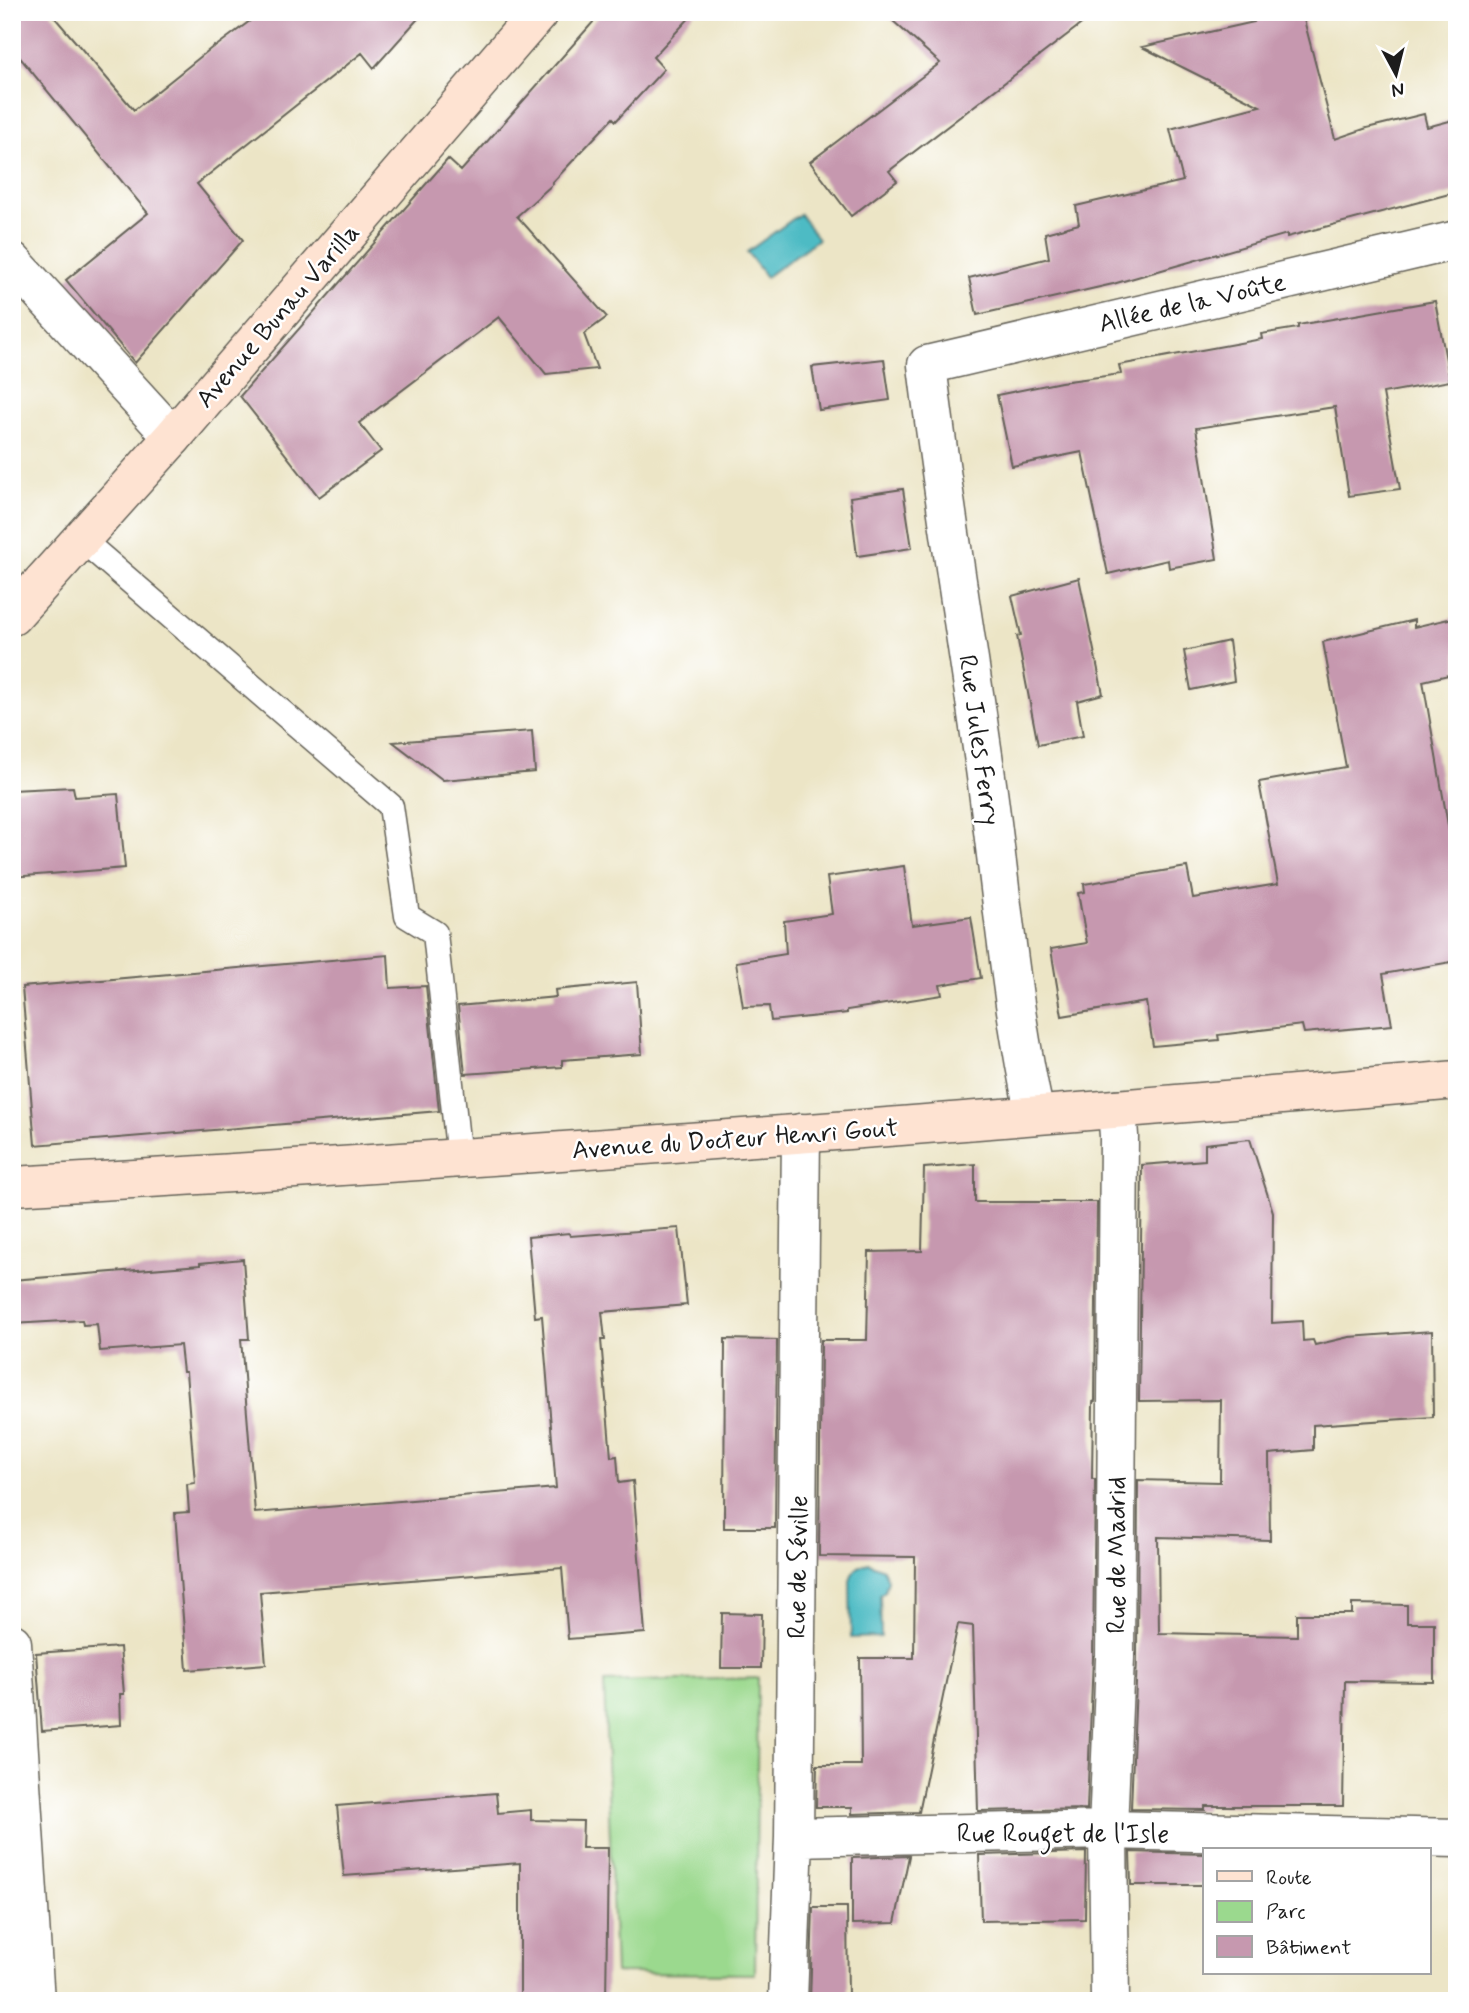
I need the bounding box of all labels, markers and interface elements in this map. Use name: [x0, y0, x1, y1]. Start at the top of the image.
north arrow: [1360, 38, 1430, 108]
text: N: [1390, 76, 1406, 103]
street label: Avenue Bunau Varilla: [189, 217, 368, 416]
street label: Allée de la Voûte: [1096, 266, 1289, 342]
street label: Rue Jules Ferry: [949, 653, 1007, 828]
street label: Avenue du Docteur Henri Gout: [571, 1112, 900, 1168]
street label: Rue de Madrid: [1101, 1476, 1135, 1634]
street label: Rue de Séville: [781, 1495, 817, 1639]
street label: Rue Rouget de l'Isle: [957, 1818, 1169, 1855]
legend: [1203, 1848, 1430, 1974]
text: Route: [1266, 1864, 1312, 1892]
text: Parc: [1266, 1898, 1306, 1926]
text: Bâtiment: [1266, 1934, 1351, 1962]

